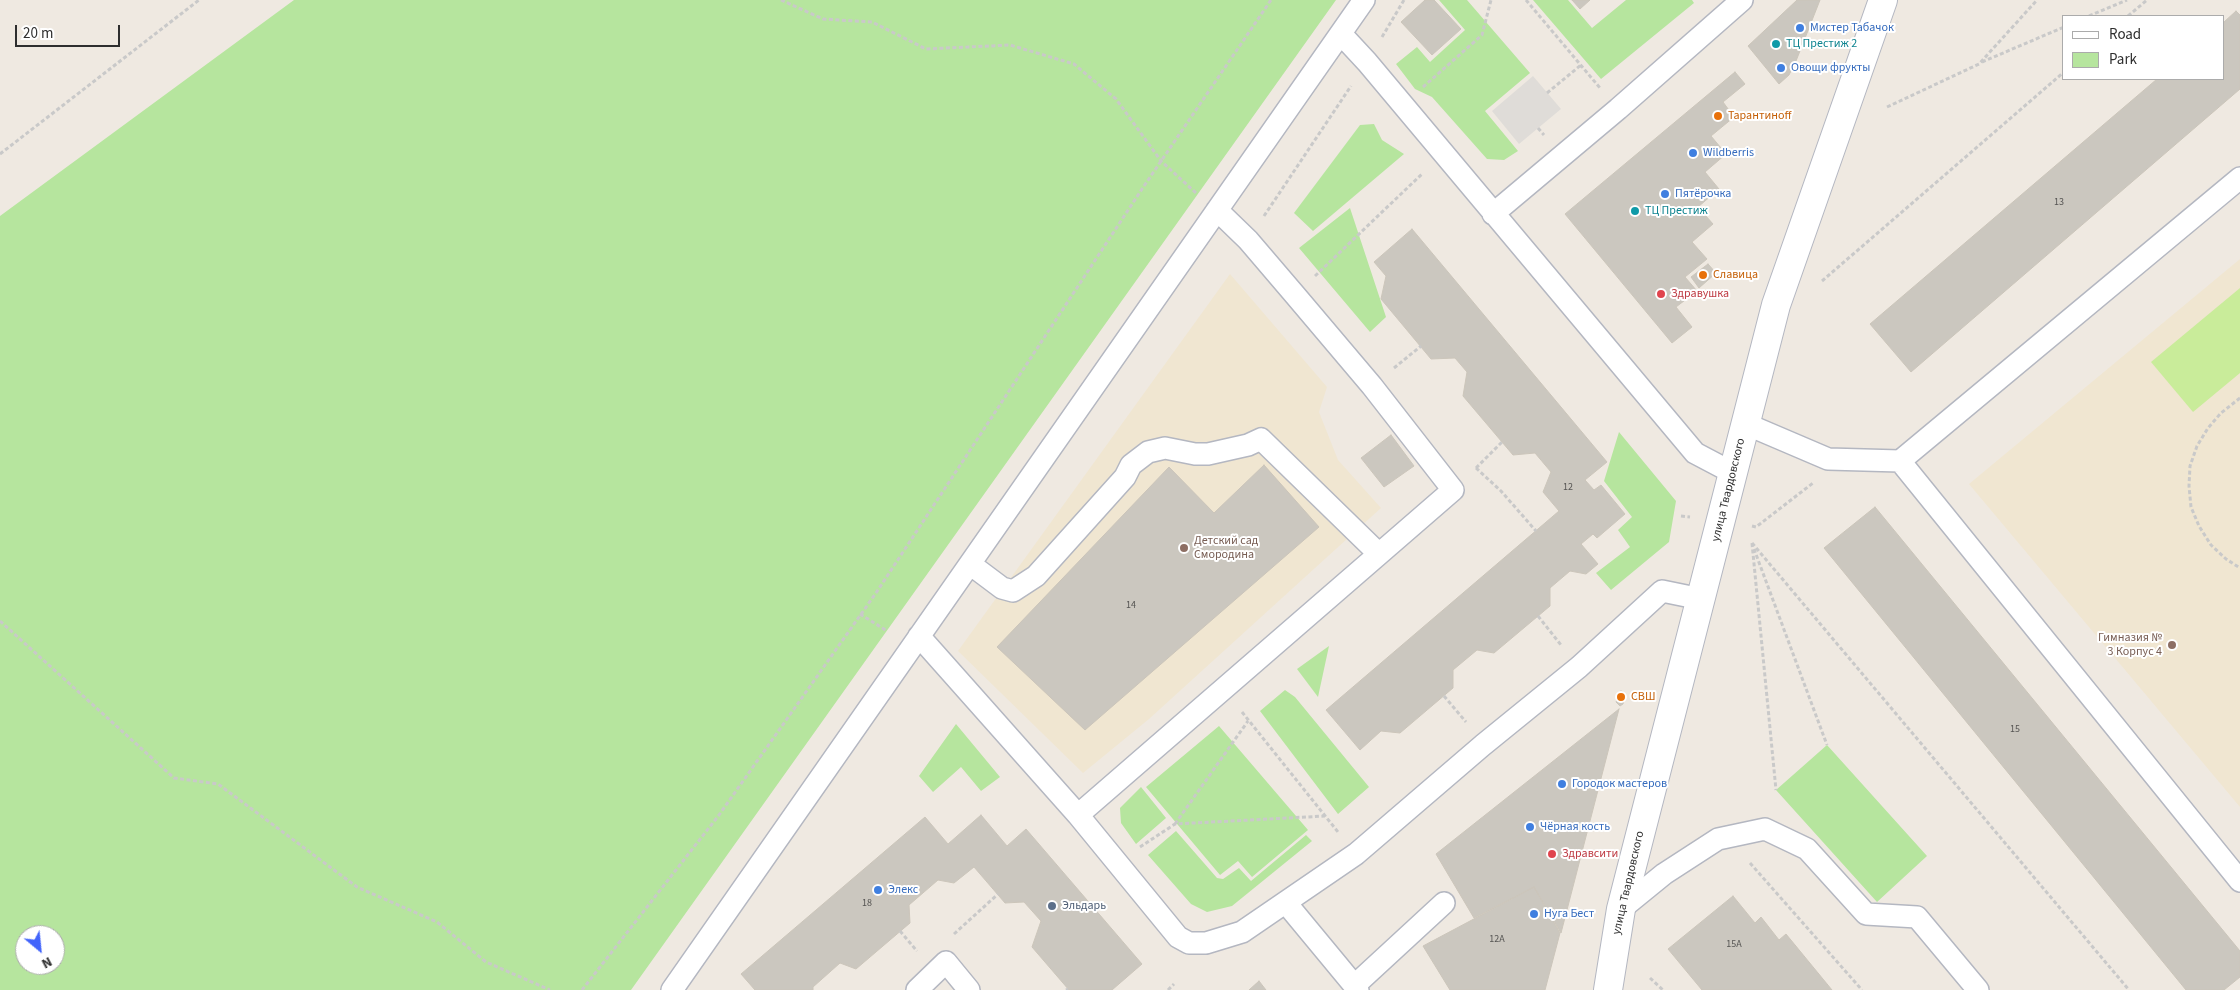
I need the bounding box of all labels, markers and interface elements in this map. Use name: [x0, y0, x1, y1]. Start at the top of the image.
scale bar: [18, 15, 122, 47]
legend: [2062, 15, 2225, 80]
place label: Мистер Табачок: [1810, 21, 1894, 35]
marker: Мистер Табачок: [1794, 22, 1806, 34]
text: 20 m: [23, 23, 53, 44]
text: Road: [2109, 24, 2141, 45]
place label: ТЦ Престиж 2: [1786, 37, 1857, 51]
marker: ТЦ Престиж 2: [1770, 38, 1782, 50]
text: Park: [2109, 49, 2137, 70]
place label: Овощи фрукты: [1791, 61, 1870, 75]
marker: Овощи фрукты: [1775, 62, 1787, 74]
place label: Тарантиноff: [1728, 109, 1791, 123]
marker: Тарантиноff: [1712, 110, 1724, 122]
place label: Wildberris: [1703, 146, 1754, 160]
marker: Wildberris: [1687, 147, 1699, 159]
place label: Пятёрочка: [1675, 187, 1731, 201]
marker: Пятёрочка: [1659, 188, 1671, 200]
house number: 13: [2054, 197, 2064, 209]
place label: ТЦ Престиж: [1645, 204, 1708, 218]
marker: ТЦ Престиж: [1629, 205, 1641, 217]
place label: Славица: [1713, 268, 1758, 282]
marker: Славица: [1697, 269, 1709, 281]
place label: Здравушка: [1671, 287, 1729, 301]
marker: Здравушка: [1655, 288, 1667, 300]
street label: улица Твардовского: [1709, 437, 1749, 543]
house number: 12: [1563, 482, 1573, 494]
place label: Детский сад Смородина: [1194, 534, 1258, 562]
marker: Детский сад Смородина: [1178, 542, 1190, 554]
house number: 14: [1126, 600, 1136, 612]
place label: Гимназия № 3 Корпус 4: [2098, 631, 2162, 659]
marker: Гимназия № 3 Корпус 4: [2166, 639, 2178, 651]
place label: СВШ: [1631, 690, 1655, 704]
marker: СВШ: [1615, 691, 1627, 703]
house number: 15: [2010, 724, 2020, 736]
place label: Городок мастеров: [1572, 777, 1667, 791]
marker: Городок мастеров: [1556, 778, 1568, 790]
place label: Чёрная кость: [1540, 820, 1610, 834]
marker: Чёрная кость: [1524, 821, 1536, 833]
street label: улица Твардовского: [1610, 830, 1648, 936]
place label: Здравсити: [1562, 847, 1618, 861]
marker: Здравсити: [1546, 848, 1558, 860]
place label: Элекс: [888, 883, 918, 897]
marker: Элекс: [872, 884, 884, 896]
house number: 18: [862, 898, 872, 910]
place label: Эльдарь: [1062, 899, 1106, 913]
marker: Эльдарь: [1046, 900, 1058, 912]
place label: Нуга Бест: [1544, 907, 1594, 921]
marker: Нуга Бест: [1528, 908, 1540, 920]
north arrow: [15, 925, 65, 975]
house number: 12А: [1489, 934, 1505, 946]
house number: 15А: [1726, 939, 1742, 951]
text: N: [38, 951, 55, 973]

